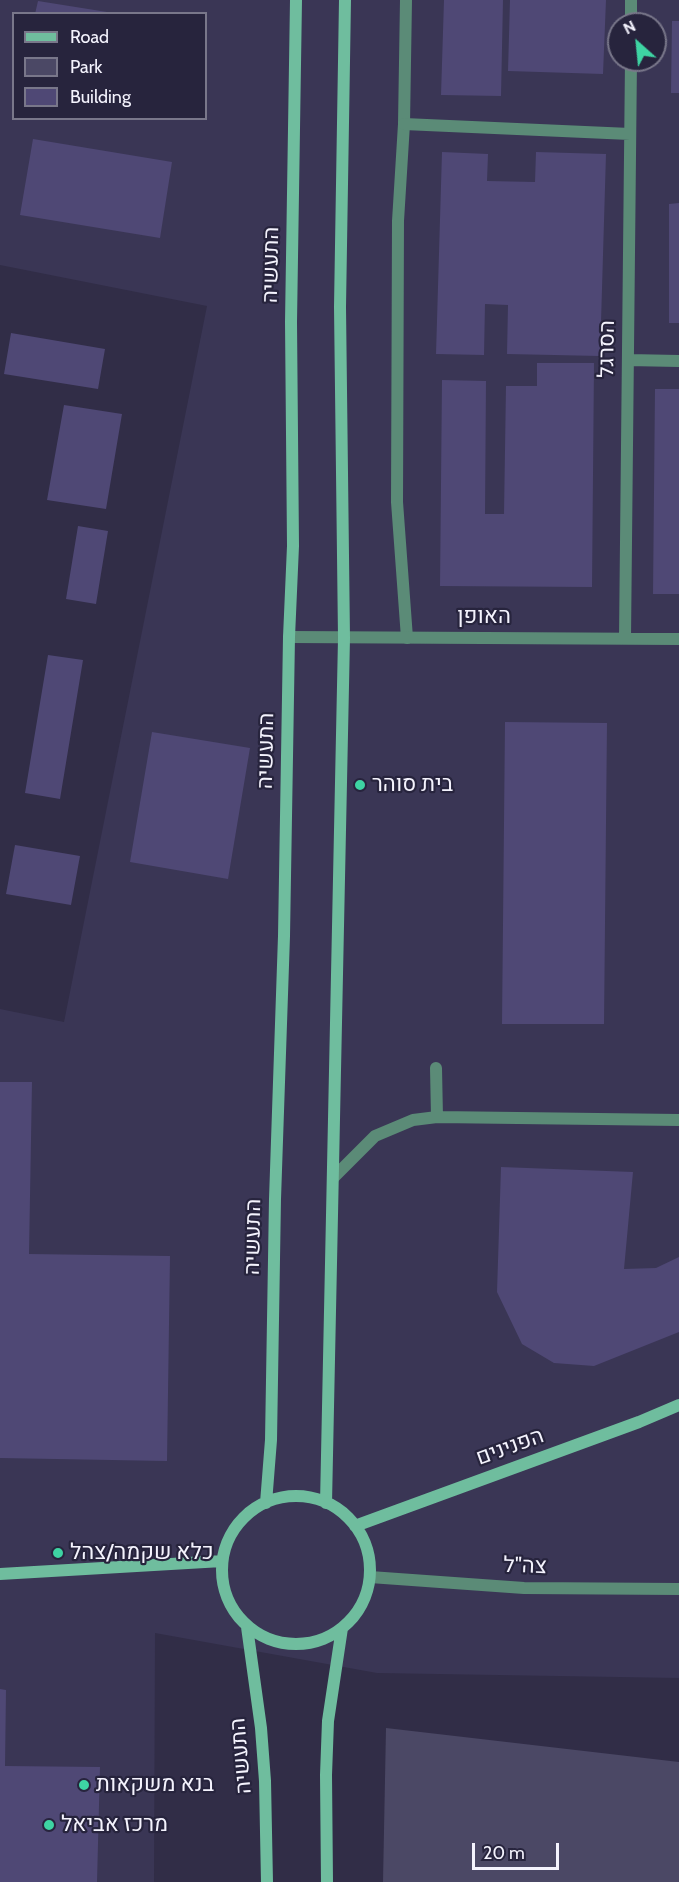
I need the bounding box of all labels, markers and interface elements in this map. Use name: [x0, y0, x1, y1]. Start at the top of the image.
legend: [12, 12, 207, 120]
north arrow: [607, 12, 667, 72]
text: N: [620, 16, 639, 38]
text: Road: [70, 26, 109, 48]
text: Park: [70, 56, 102, 78]
text: Building: [70, 86, 131, 108]
street label: התעשיה: [257, 227, 285, 303]
street label: הסרגל: [593, 320, 621, 378]
street label: האופן: [457, 604, 511, 630]
street label: התעשיה: [252, 713, 280, 789]
place label: בית סוהר: [372, 772, 453, 798]
marker: בית סוהר: [353, 778, 367, 792]
street label: התעשיה: [239, 1199, 267, 1275]
street label: הפנינים: [473, 1423, 547, 1471]
place label: כלא שקמה/צהל: [70, 1540, 214, 1566]
marker: כלא שקמה/צהל: [51, 1546, 65, 1560]
street label: צה"ל: [503, 1552, 547, 1580]
street label: התעשיה: [225, 1717, 257, 1795]
place label: בנא משקאות: [96, 1772, 214, 1798]
marker: בנא משקאות: [77, 1778, 91, 1792]
place label: מרכז אביאל: [61, 1812, 168, 1838]
marker: מרכז אביאל: [42, 1818, 56, 1832]
scale bar: [475, 1831, 562, 1869]
text: 20 m: [483, 1842, 525, 1864]

